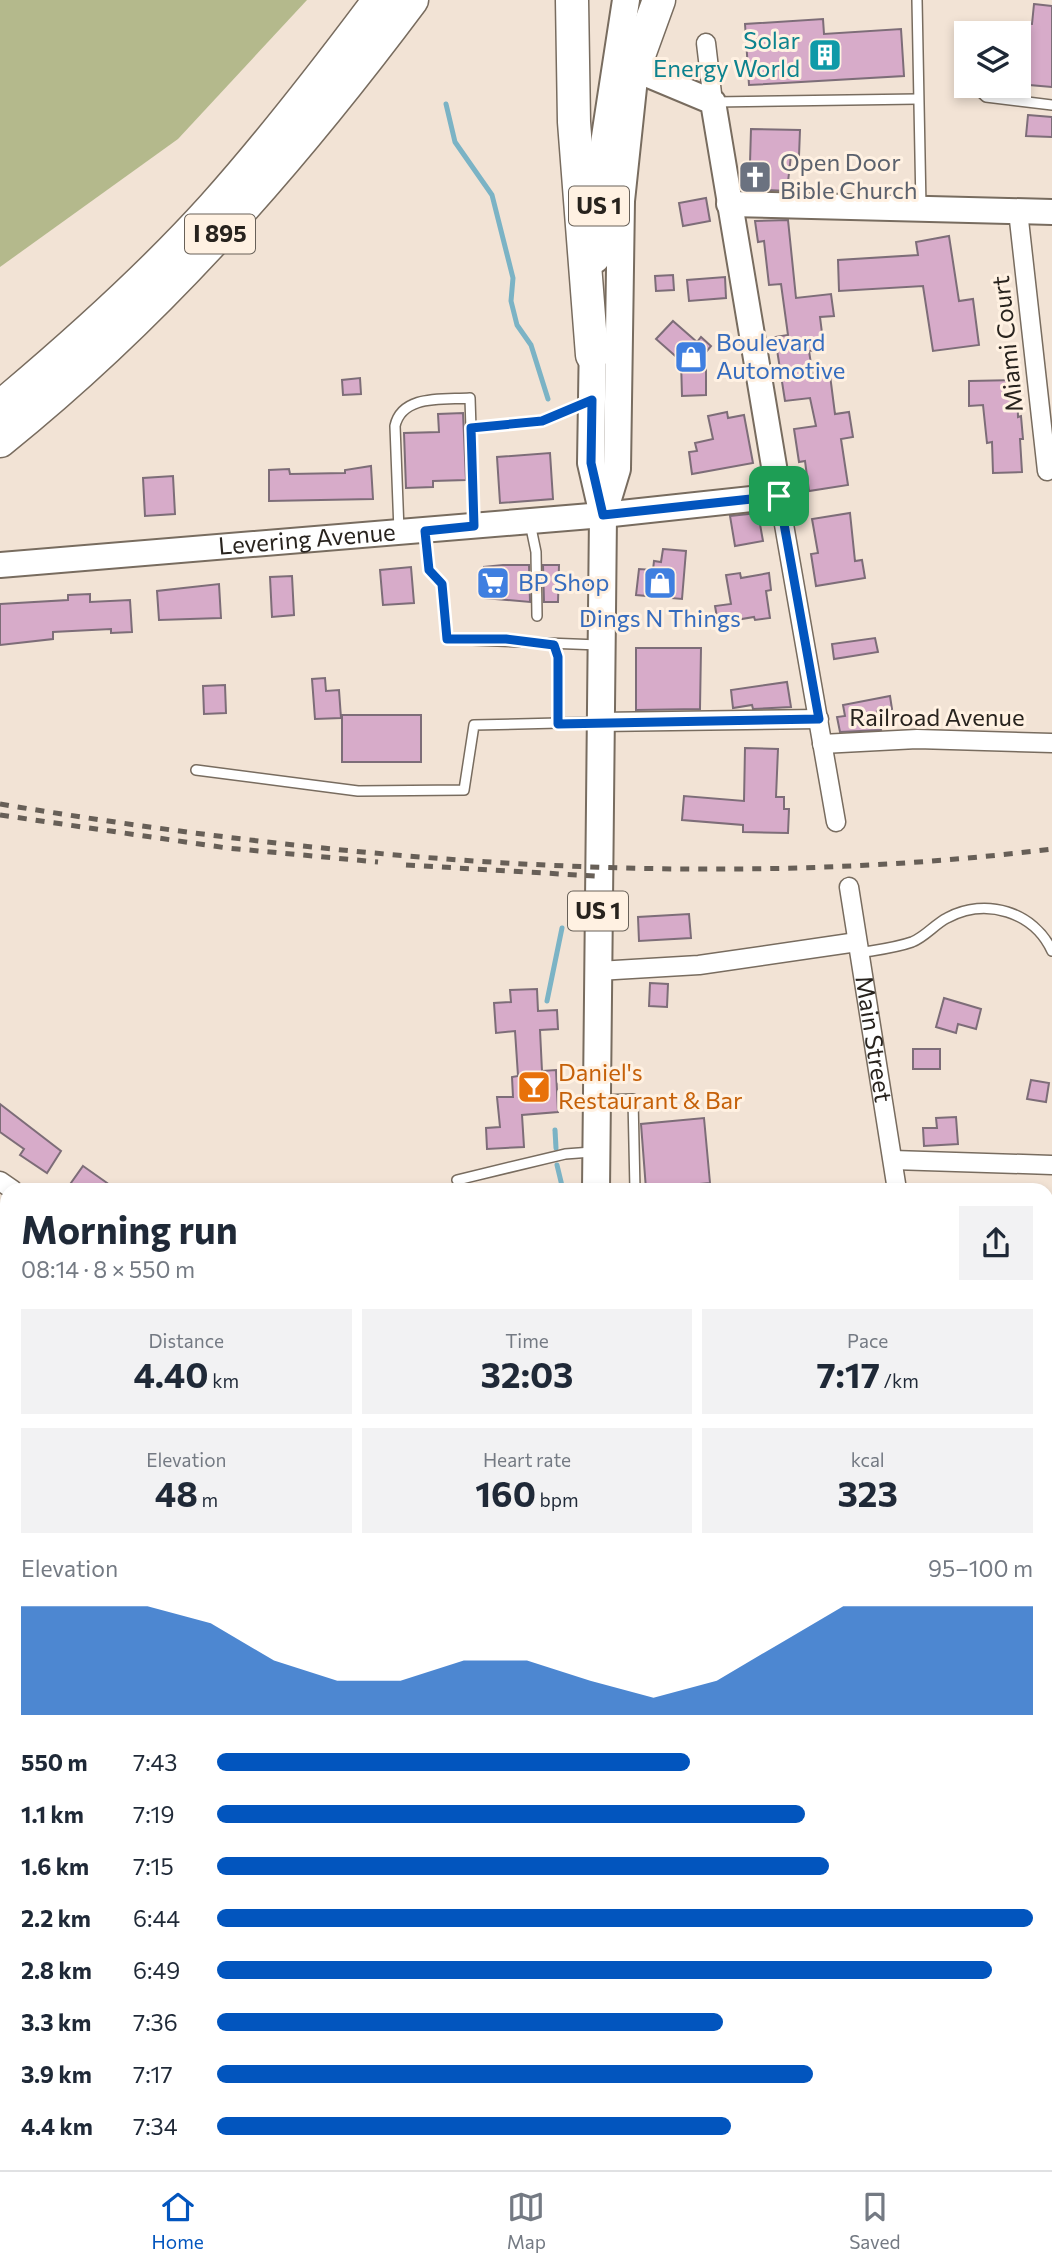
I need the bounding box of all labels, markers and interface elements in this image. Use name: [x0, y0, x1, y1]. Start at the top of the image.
map controls: [954, 21, 1031, 98]
button: layers: [954, 21, 1031, 98]
place label: Solar Energy World: [653, 25, 800, 82]
building icon: Solar Energy World: [806, 36, 844, 74]
place label: Open Door Bible Church: [780, 147, 918, 204]
church icon: Open Door Bible Church: [736, 158, 774, 196]
road number: US 1: [569, 186, 629, 226]
road number: I 895: [185, 215, 255, 254]
street label: Miami Court: [985, 274, 1028, 414]
place label: Boulevard Automotive: [716, 327, 845, 384]
shop icon: Boulevard Automotive: [672, 338, 710, 376]
pin: [749, 466, 809, 526]
icon: arrive: [760, 477, 798, 515]
street label: Levering Avenue: [217, 516, 397, 560]
supermarket icon: BP Shop: [474, 564, 512, 602]
shop icon: Dings N Things: [641, 564, 679, 602]
place label: BP Shop: [518, 567, 610, 596]
place label: Dings N Things: [579, 603, 741, 632]
street label: Railroad Avenue: [849, 702, 1025, 731]
road number: US 1: [568, 891, 628, 930]
street label: Main Street: [850, 974, 899, 1104]
place label: Daniel's Restaurant & Bar: [558, 1057, 743, 1114]
bar icon: Daniel's Restaurant & Bar: [515, 1068, 553, 1106]
text: Morning run: [21, 1205, 238, 1252]
button: share: [959, 1206, 1033, 1280]
text: 08:14 · 8 × 550 m: [21, 1255, 195, 1283]
text: Distance: [149, 1329, 224, 1352]
text: Time: [505, 1329, 549, 1352]
text: Pace: [847, 1329, 888, 1352]
text: 4.40: [134, 1352, 209, 1395]
text: 32:03: [481, 1352, 573, 1395]
text: 7:17: [816, 1352, 880, 1395]
text: km: [209, 1369, 239, 1392]
text: /km: [880, 1369, 919, 1392]
text: Elevation: [146, 1448, 226, 1471]
text: Heart rate: [483, 1448, 571, 1471]
text: kcal: [851, 1448, 885, 1471]
text: 48: [155, 1471, 198, 1514]
text: 160: [475, 1471, 536, 1514]
text: 323: [837, 1471, 898, 1514]
text: m: [198, 1488, 218, 1511]
text: bpm: [536, 1488, 579, 1511]
text: Elevation: [21, 1554, 118, 1582]
text: 95–100 m: [928, 1554, 1033, 1582]
text: 550 m: [21, 1748, 88, 1776]
text: 7:43: [133, 1748, 178, 1776]
text: 1.1 km: [21, 1800, 84, 1828]
text: 7:19: [133, 1800, 174, 1828]
text: 1.6 km: [21, 1852, 89, 1880]
text: 7:15: [133, 1852, 174, 1880]
text: 2.2 km: [21, 1904, 91, 1932]
text: 6:44: [133, 1904, 180, 1932]
text: 2.8 km: [21, 1956, 92, 1984]
text: 6:49: [133, 1956, 180, 1984]
text: 3.3 km: [21, 2008, 91, 2036]
text: 7:36: [133, 2008, 178, 2036]
text: 3.9 km: [21, 2060, 92, 2088]
text: 7:17: [133, 2060, 173, 2088]
text: 4.4 km: [21, 2112, 93, 2140]
text: 7:34: [133, 2112, 178, 2140]
tab: Home: [152, 2188, 204, 2253]
tab: Map: [507, 2188, 546, 2253]
tab: Saved: [849, 2188, 900, 2253]

